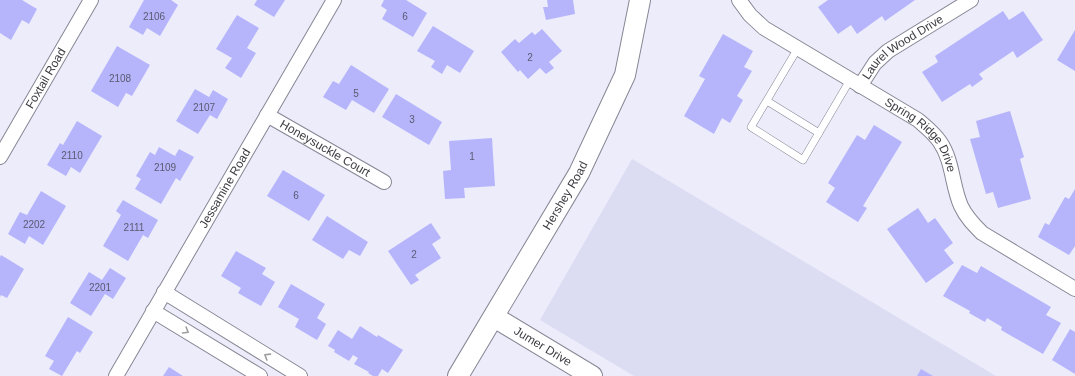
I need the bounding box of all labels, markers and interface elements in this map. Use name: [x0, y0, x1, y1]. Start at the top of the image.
house number: 2106: [143, 11, 166, 22]
house number: 6: [402, 11, 408, 22]
street label: Laurel Wood Drive: [859, 12, 946, 82]
street label: Foxtail Road: [23, 46, 69, 111]
house number: 2: [527, 52, 533, 63]
house number: 2108: [109, 73, 132, 84]
house number: 5: [353, 88, 359, 99]
street label: Spring Ridge Drive: [882, 95, 958, 174]
house number: 2107: [193, 102, 216, 113]
house number: 3: [409, 114, 415, 125]
street label: Honeysuckle Court: [278, 117, 373, 180]
street label: Jessamine Road: [196, 146, 253, 230]
house number: 2110: [61, 150, 83, 161]
house number: 1: [469, 151, 475, 162]
street label: Hershey Road: [540, 159, 590, 232]
house number: 2109: [154, 162, 177, 173]
house number: 6: [293, 190, 299, 201]
house number: 2202: [23, 219, 46, 230]
house number: 2111: [124, 222, 145, 233]
house number: 2: [411, 249, 417, 260]
house number: 2201: [89, 282, 112, 293]
street label: Jumer Drive: [511, 324, 574, 369]
one-way arrow: [182, 327, 189, 334]
one-way arrow: [264, 353, 271, 360]

